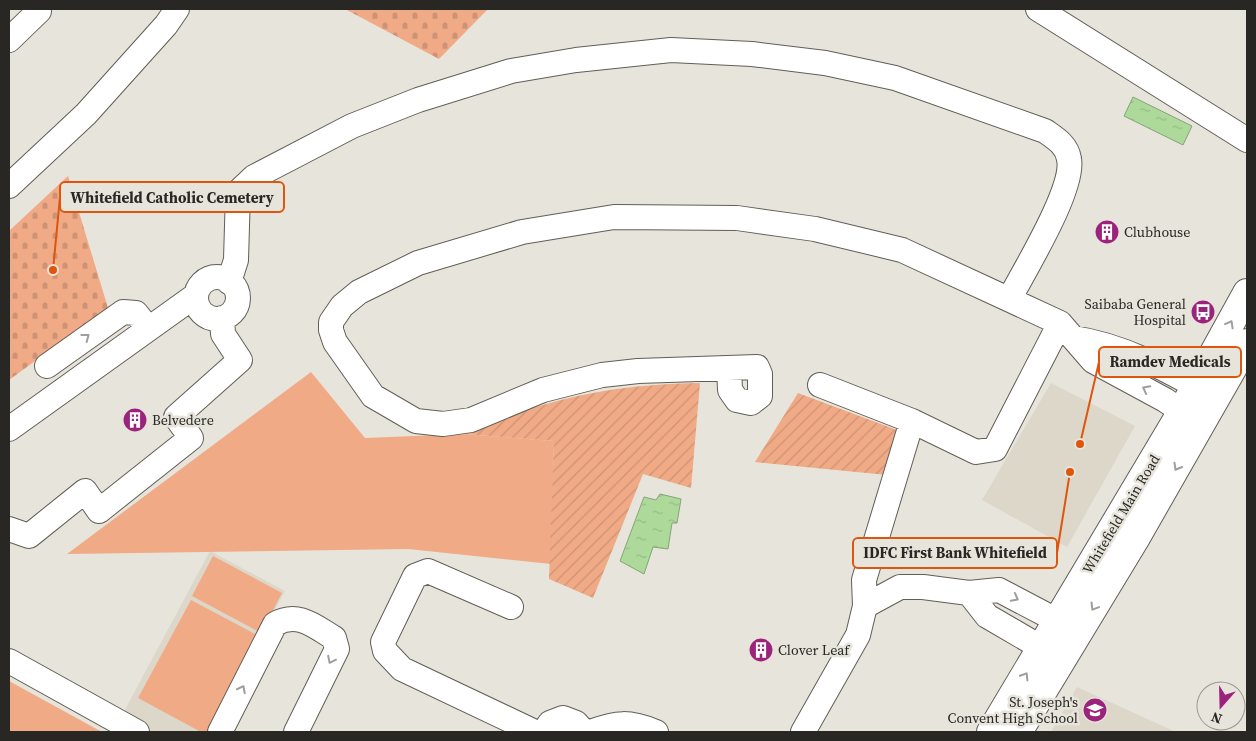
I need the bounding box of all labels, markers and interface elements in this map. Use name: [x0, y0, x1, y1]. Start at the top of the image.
callout: Whitefield Catholic Cemetery: [60, 182, 284, 212]
text: Whitefield Catholic Cemetery: [70, 187, 274, 208]
building icon: Clubhouse: [1094, 219, 1120, 245]
place label: Clubhouse: [1124, 222, 1190, 242]
place label: Saibaba General Hospital: [1084, 294, 1186, 330]
bus stop icon: Saibaba General Hospital: [1190, 299, 1216, 325]
one-way arrow: [1224, 320, 1234, 329]
one-way arrow: [80, 334, 90, 343]
callout: Ramdev Medicals: [1099, 347, 1241, 377]
text: Ramdev Medicals: [1109, 351, 1231, 372]
one-way arrow: [1142, 385, 1151, 395]
building icon: Belvedere: [122, 407, 148, 433]
place label: Belvedere: [152, 410, 214, 430]
street label: Whitefield Main Road: [1078, 451, 1165, 577]
one-way arrow: [1173, 462, 1183, 471]
callout: IDFC First Bank Whitefield: [853, 538, 1057, 568]
text: IDFC First Bank Whitefield: [863, 542, 1047, 563]
one-way arrow: [1010, 592, 1019, 602]
one-way arrow: [1091, 602, 1101, 611]
building icon: Clover Leaf: [748, 637, 774, 663]
place label: Clover Leaf: [778, 640, 850, 660]
one-way arrow: [327, 655, 338, 664]
one-way arrow: [1019, 672, 1029, 681]
north arrow: [1196, 681, 1246, 731]
one-way arrow: [236, 685, 246, 694]
place label: St. Joseph's Convent High School: [948, 692, 1078, 728]
school or university icon: St. Joseph's Convent High School: [1082, 697, 1108, 723]
text: N: [1208, 707, 1225, 729]

